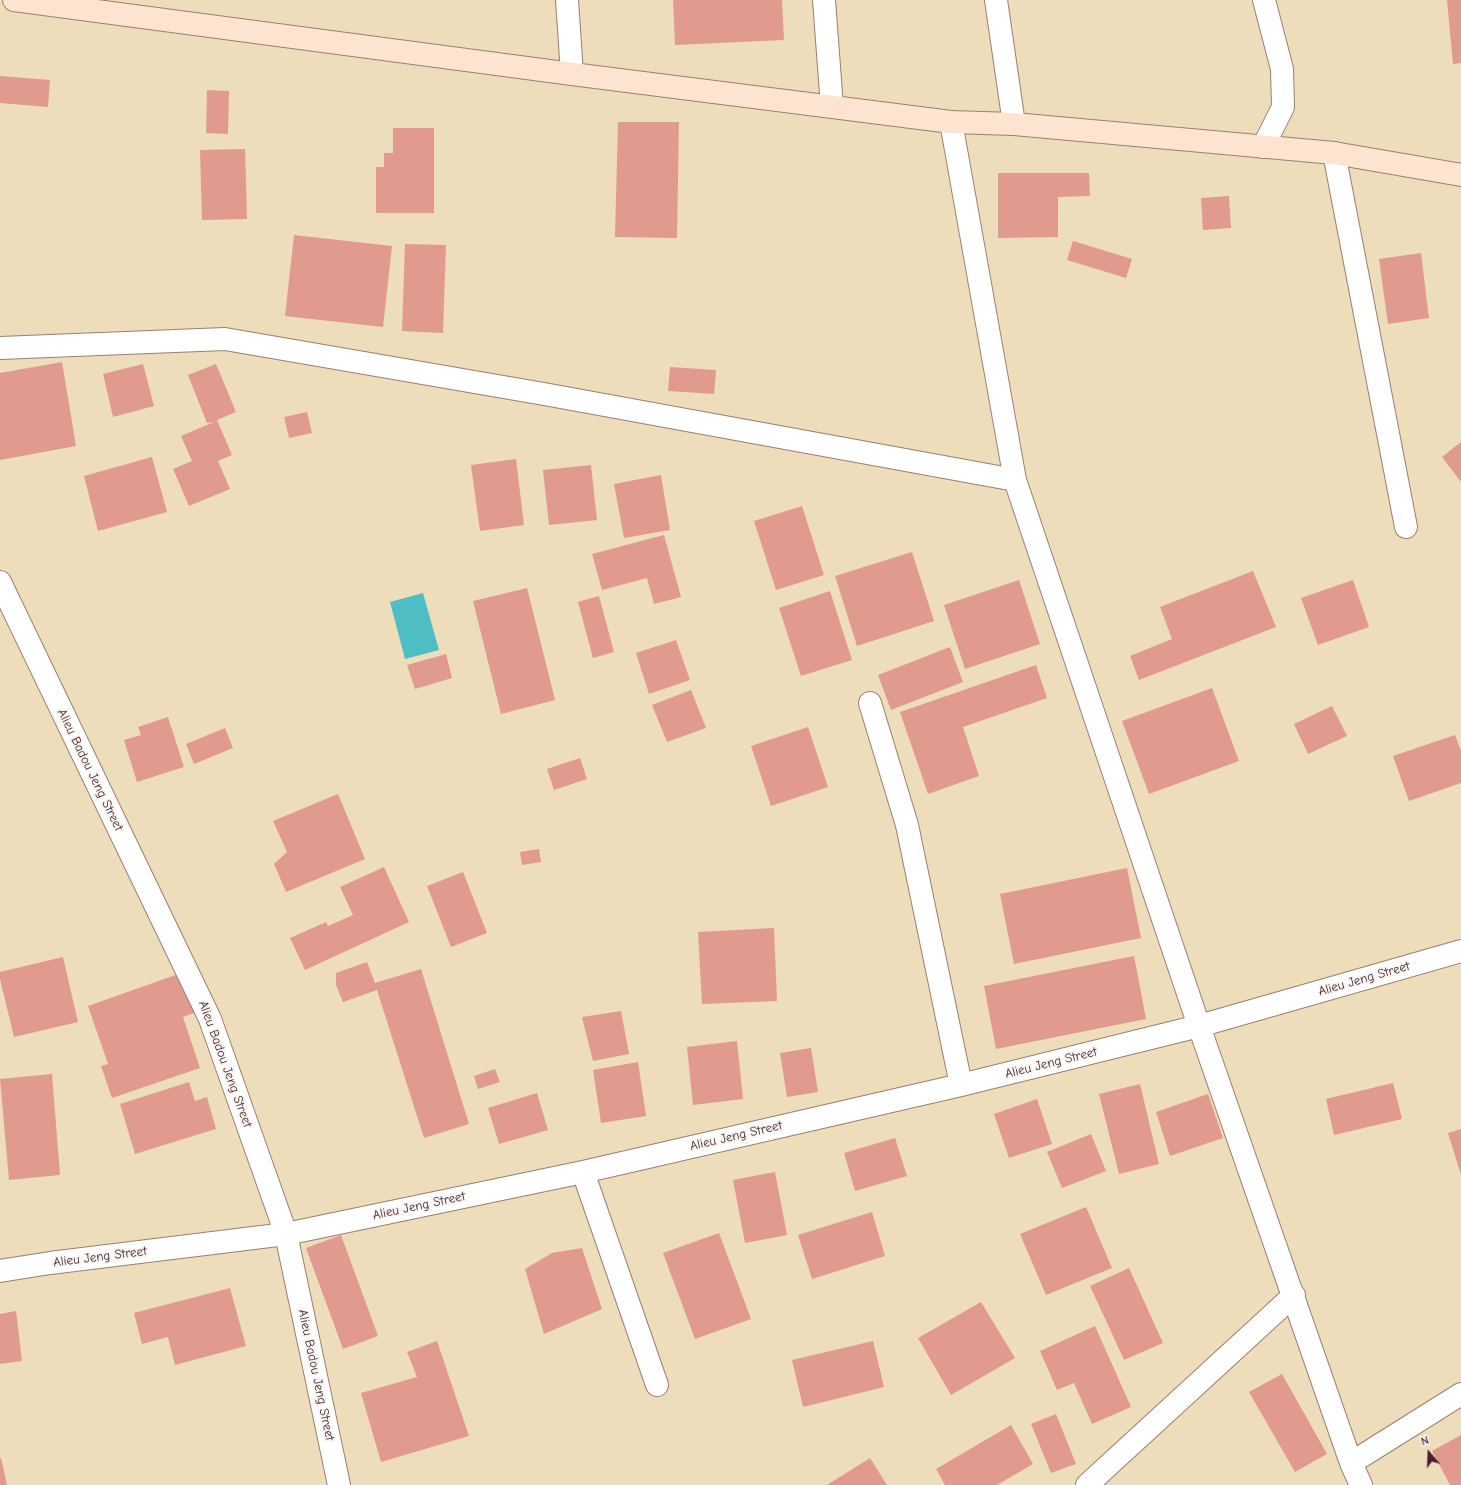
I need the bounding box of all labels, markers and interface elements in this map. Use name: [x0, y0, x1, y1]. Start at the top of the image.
street label: Alieu Badou Jeng Street: [54, 706, 126, 834]
street label: Alieu Jeng Street: [1317, 959, 1411, 999]
street label: Alieu Badou Jeng Street: [195, 998, 255, 1130]
street label: Alieu Jeng Street: [1003, 1044, 1099, 1082]
street label: Alieu Jeng Street: [688, 1118, 784, 1154]
street label: Alieu Jeng Street: [371, 1189, 467, 1223]
street label: Alieu Jeng Street: [52, 1244, 148, 1270]
street label: Alieu Badou Jeng Street: [294, 1308, 338, 1442]
north arrow: [1409, 1433, 1449, 1473]
text: N: [1419, 1434, 1430, 1448]

